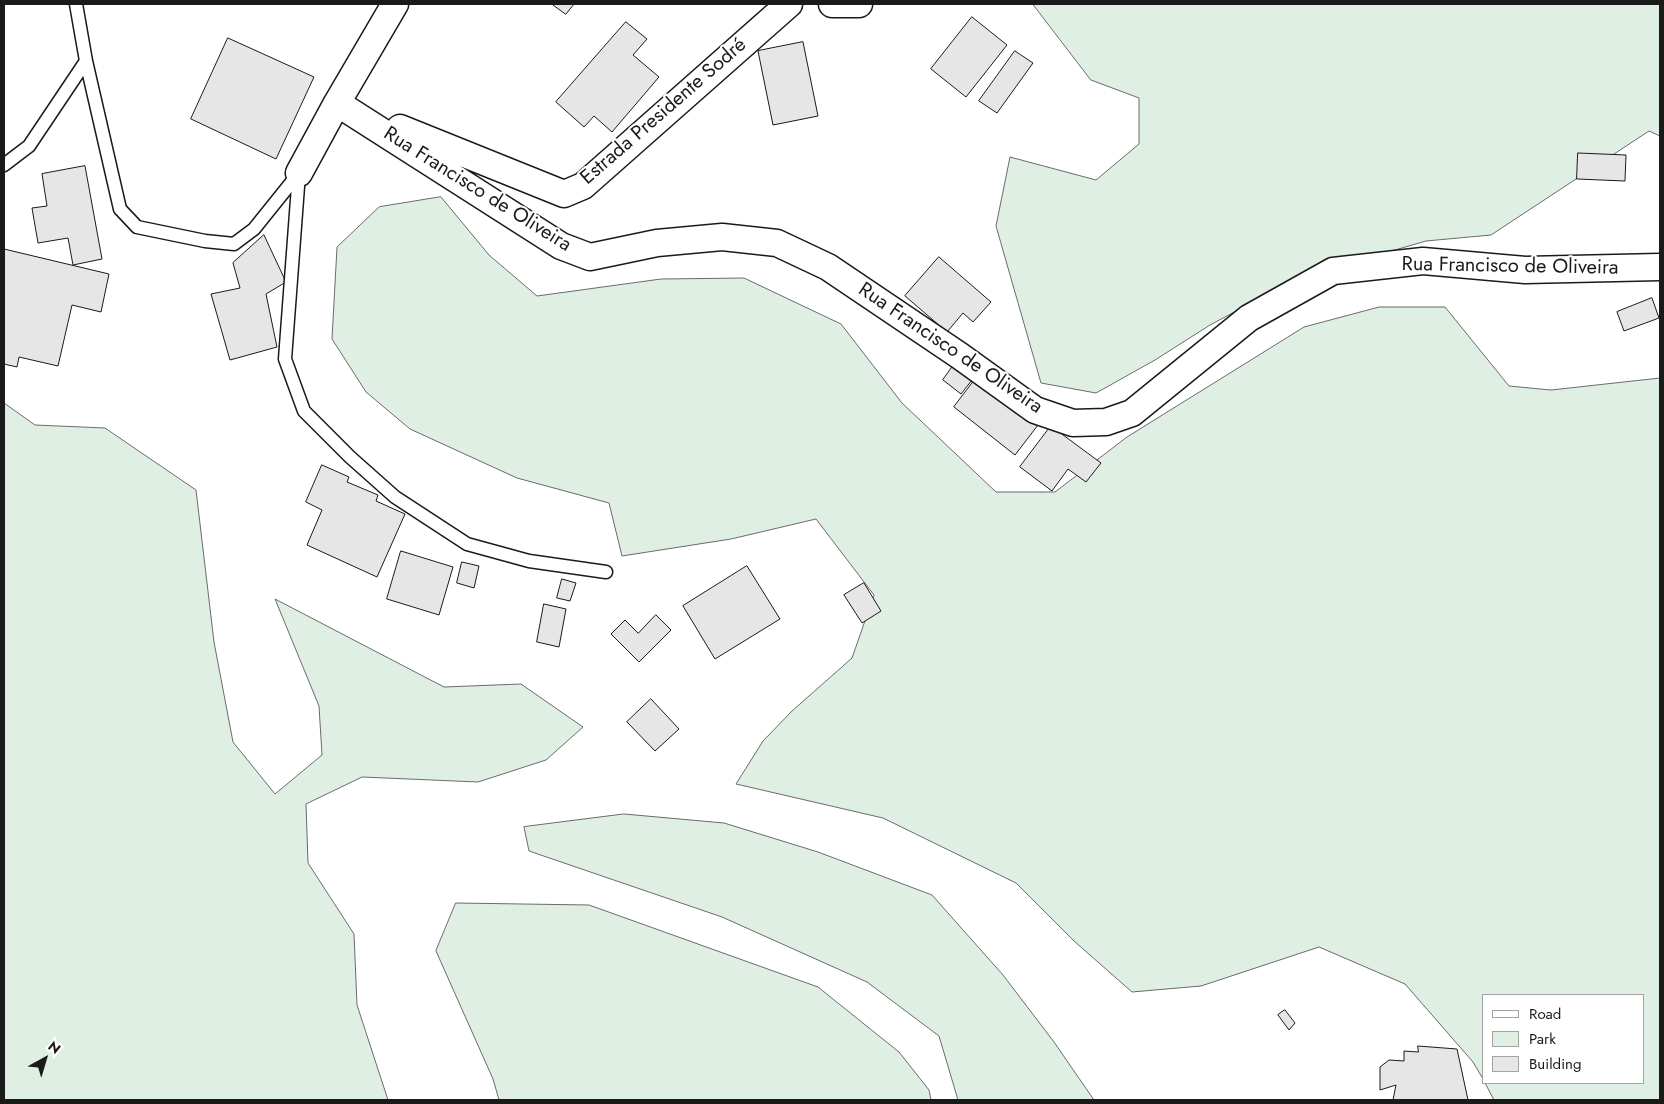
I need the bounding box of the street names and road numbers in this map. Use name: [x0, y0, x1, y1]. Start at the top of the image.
street label: Estrada Presidente Sodré: [576, 34, 752, 190]
street label: Rua Francisco de Oliveira: [379, 122, 575, 258]
street label: Rua Francisco de Oliveira: [1401, 253, 1619, 281]
street label: Rua Francisco de Oliveira: [853, 278, 1047, 420]

